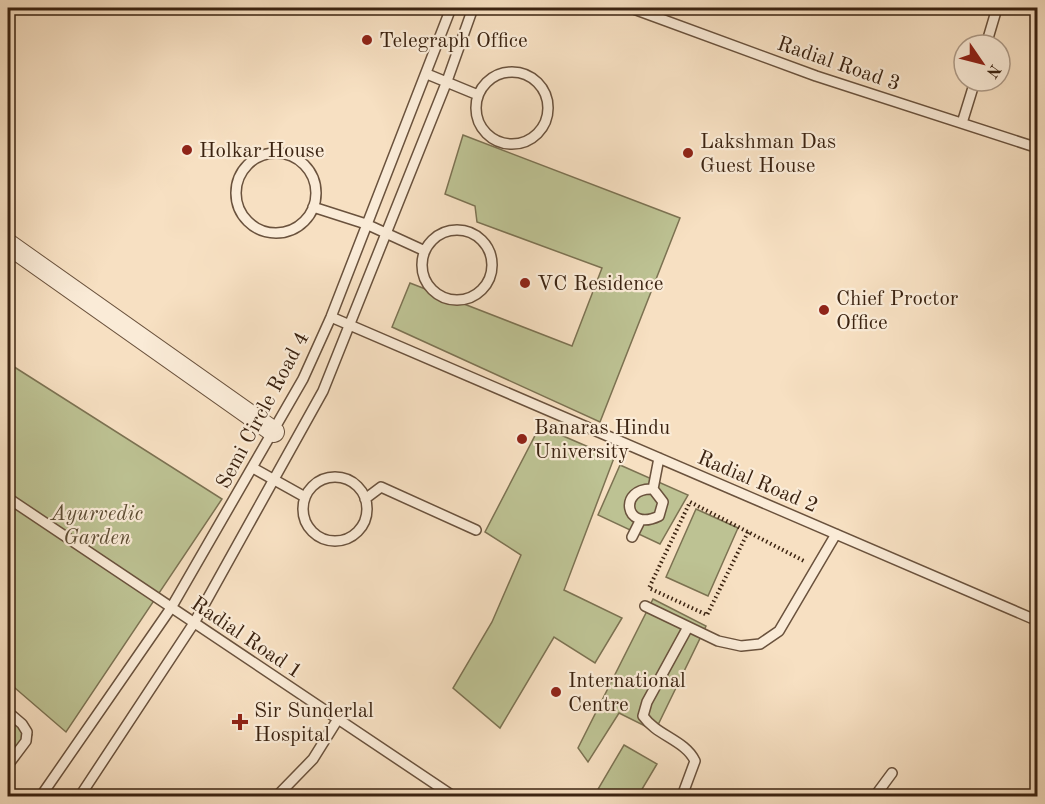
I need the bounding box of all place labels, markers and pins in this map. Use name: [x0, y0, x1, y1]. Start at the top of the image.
place label: Telegraph Office: [379, 31, 528, 52]
marker: Telegraph Office: [360, 33, 374, 47]
place label: Lakshman Das Guest House: [700, 132, 836, 177]
place label: Holkar House: [199, 141, 324, 162]
marker: Holkar House: [180, 143, 194, 157]
marker: Lakshman Das Guest House: [681, 146, 695, 160]
place label: VC Residence: [537, 274, 663, 295]
marker: VC Residence: [518, 276, 532, 290]
place label: Chief Proctor Office: [836, 289, 959, 334]
marker: Chief Proctor Office: [817, 303, 831, 317]
place label: Banaras Hindu University: [534, 418, 670, 463]
marker: Banaras Hindu University: [515, 432, 529, 446]
place label: International Centre: [568, 671, 686, 716]
marker: International Centre: [549, 685, 563, 699]
place label: Sir Sunderlal Hospital: [254, 701, 374, 746]
marker: Sir Sunderlal Hospital: [231, 713, 249, 731]

